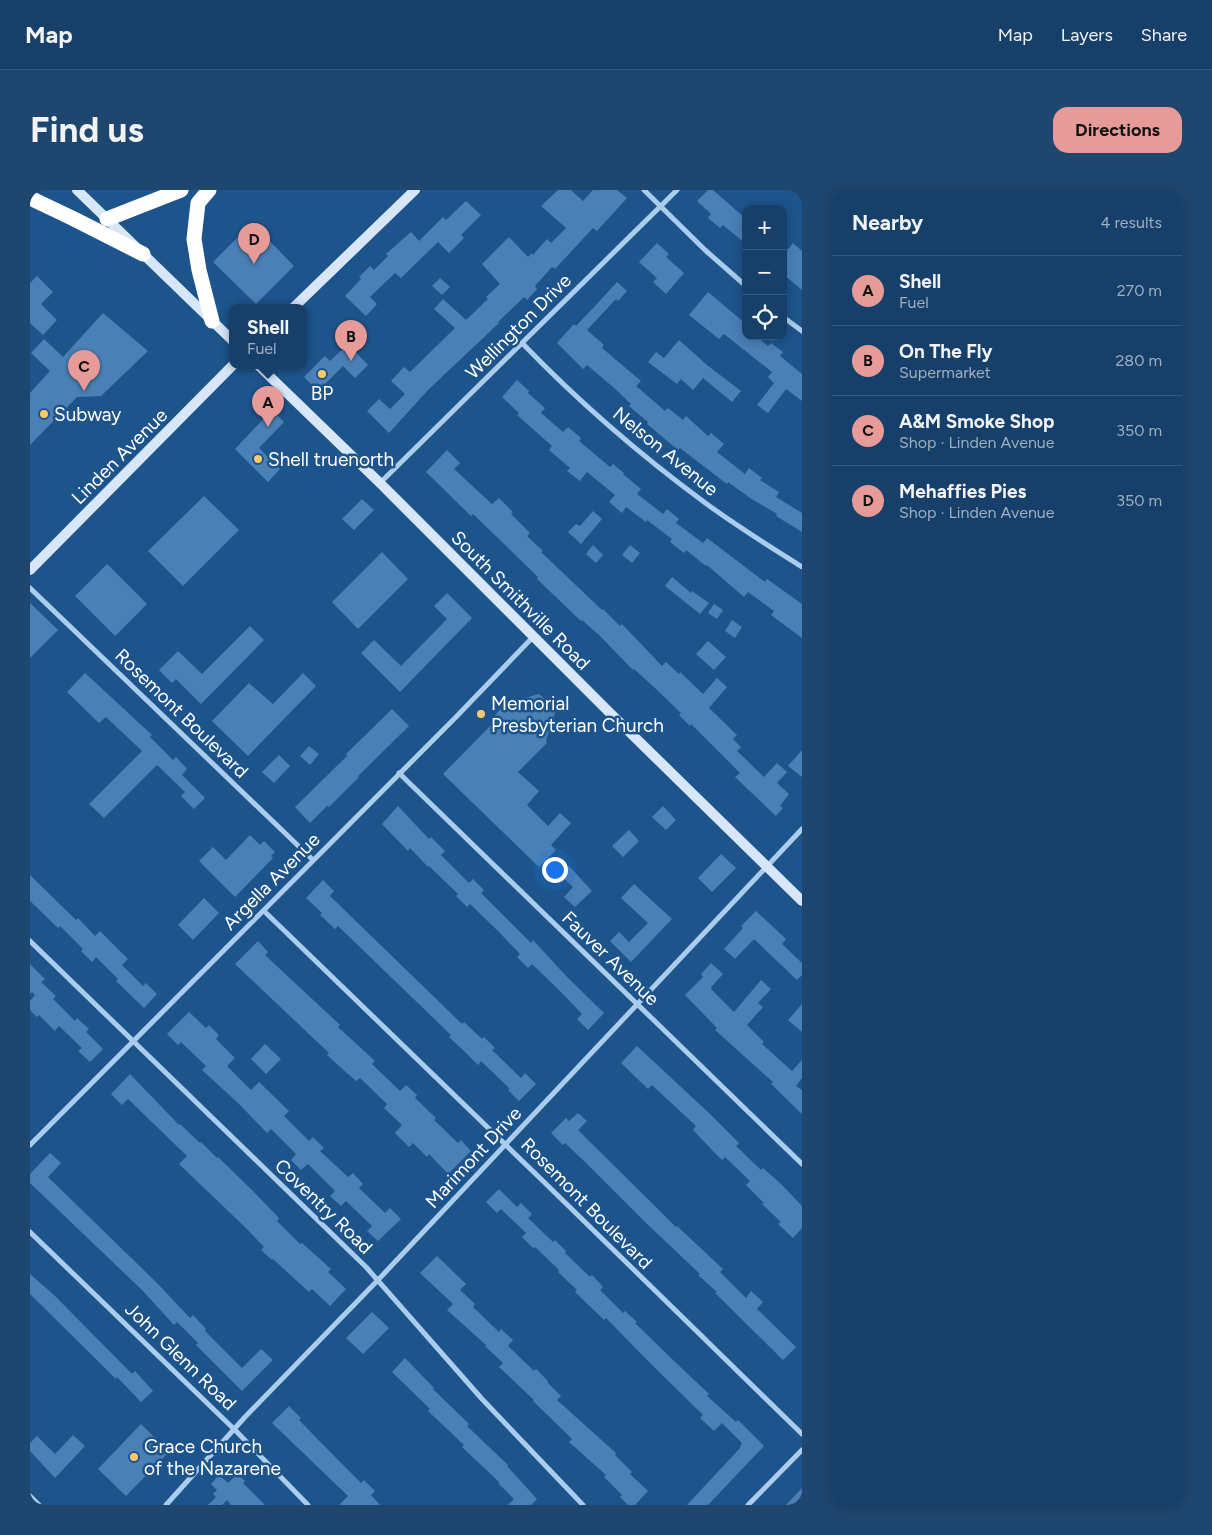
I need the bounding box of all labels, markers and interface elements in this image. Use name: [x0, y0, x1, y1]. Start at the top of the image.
text: Map: [25, 20, 73, 49]
text: Map: [998, 24, 1033, 46]
text: Layers: [1061, 24, 1113, 46]
text: Share: [1141, 24, 1187, 46]
button: Directions: [1053, 107, 1182, 153]
text: Find us: [30, 109, 144, 151]
map controls: [742, 205, 787, 340]
button: +: [742, 205, 787, 250]
text: Nearby: [852, 210, 923, 235]
text: 4 results: [1101, 213, 1162, 232]
pin: D: [238, 223, 270, 264]
button: −: [742, 250, 787, 295]
street label: Wellington Drive: [461, 269, 576, 384]
text: Shell: [899, 270, 941, 293]
text: A: [862, 281, 874, 300]
text: 270 m: [1117, 281, 1162, 300]
text: Fuel: [899, 293, 929, 312]
button: locate: [742, 295, 787, 340]
popup: [229, 304, 307, 369]
text: Shell: [247, 316, 289, 339]
pin: B: [335, 320, 367, 361]
text: Fuel: [247, 339, 277, 358]
text: On The Fly: [899, 340, 992, 363]
pin: C: [68, 350, 100, 391]
text: B: [863, 351, 873, 370]
text: 280 m: [1115, 351, 1162, 370]
text: Supermarket: [899, 363, 991, 382]
marker: BP: [316, 368, 328, 380]
place label: BP: [311, 382, 333, 405]
pin: A: [252, 386, 284, 427]
street label: Nelson Avenue: [608, 402, 723, 501]
place label: Subway: [54, 403, 121, 426]
street label: Linden Avenue: [67, 404, 172, 509]
marker: Subway: [38, 408, 50, 420]
text: A&M Smoke Shop: [899, 410, 1054, 433]
text: C: [862, 421, 874, 440]
text: 350 m: [1116, 421, 1162, 440]
text: Shop · Linden Avenue: [899, 433, 1055, 452]
place label: Shell truenorth: [268, 448, 394, 471]
marker: Shell truenorth: [252, 453, 264, 465]
text: Mehaffies Pies: [899, 480, 1026, 503]
text: D: [862, 491, 874, 510]
text: 350 m: [1116, 491, 1162, 510]
text: Shop · Linden Avenue: [899, 503, 1055, 522]
street label: South Smithville Road: [446, 526, 595, 675]
street label: Rosemont Boulevard: [110, 644, 253, 783]
place label: Memorial Presbyterian Church: [491, 692, 664, 737]
marker: Memorial Presbyterian Church: [475, 708, 487, 720]
street label: Argella Avenue: [218, 828, 325, 935]
your location: [542, 857, 568, 883]
street label: Fauver Avenue: [557, 906, 664, 1010]
street label: Marimont Drive: [421, 1102, 526, 1213]
street label: Rosemont Boulevard: [516, 1133, 657, 1274]
street label: Coventry Road: [270, 1154, 377, 1259]
street label: John Glenn Road: [120, 1298, 241, 1415]
place label: Grace Church of the Nazarene: [144, 1435, 281, 1480]
marker: Grace Church of the Nazarene: [128, 1451, 140, 1463]

